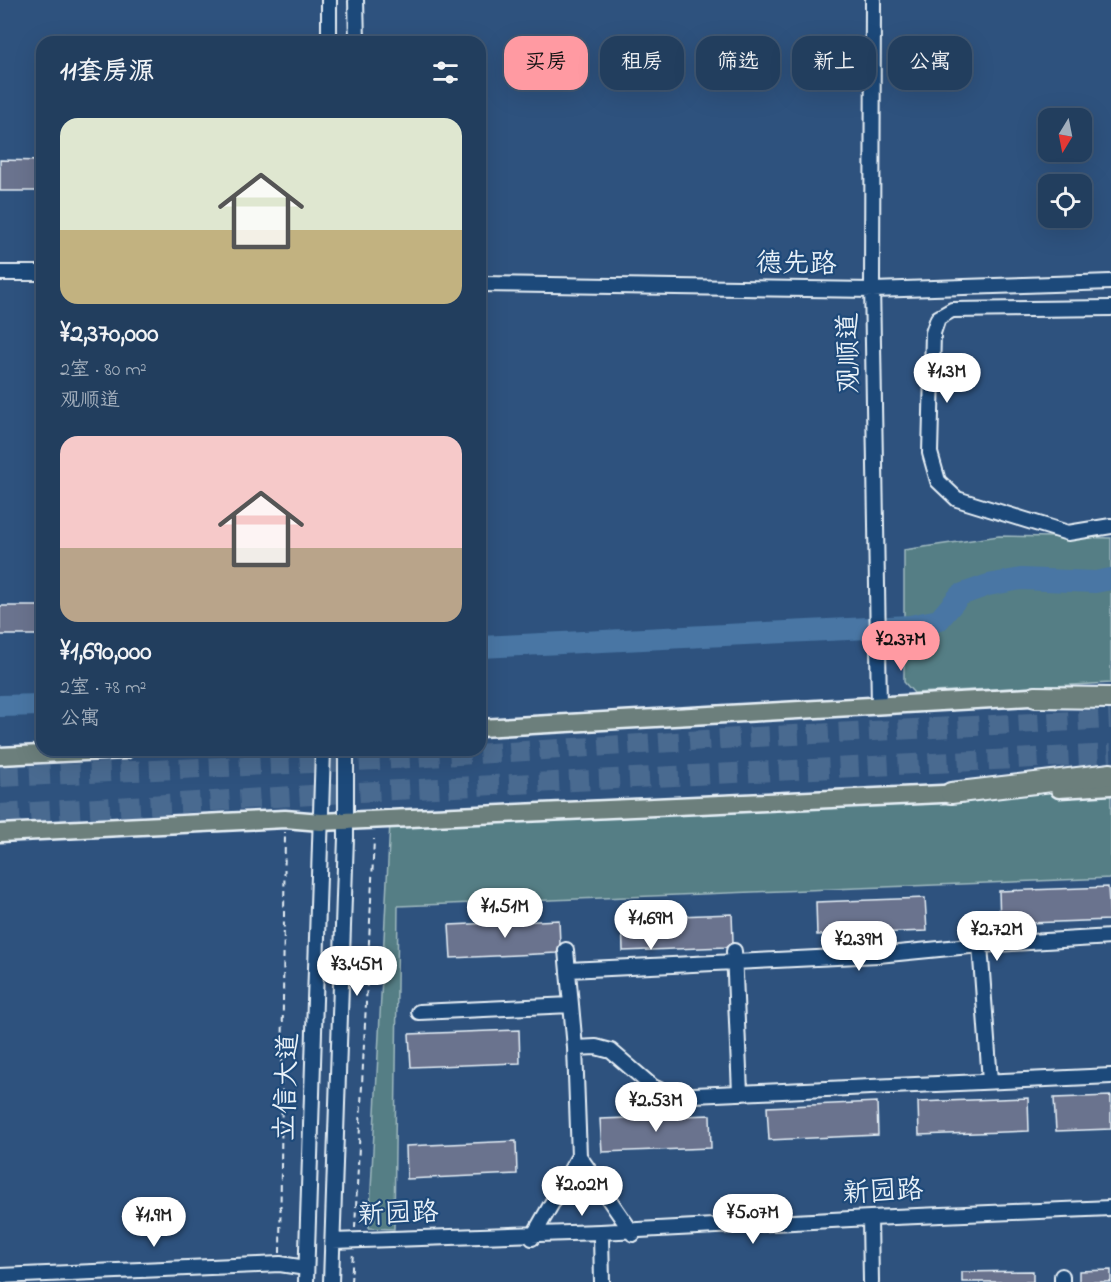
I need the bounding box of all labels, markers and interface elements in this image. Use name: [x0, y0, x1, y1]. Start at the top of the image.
chip: 买房: [504, 36, 588, 90]
chip: 租房: [600, 36, 684, 90]
chip: 筛选: [696, 36, 780, 90]
chip: 新上: [792, 36, 876, 90]
chip: 公寓: [888, 36, 972, 90]
text: 11套房源: [60, 54, 155, 92]
icon: filters: [429, 56, 462, 89]
north arrow: [1038, 108, 1092, 162]
map controls: [1038, 108, 1092, 228]
icon: home: [207, 157, 315, 265]
button: locate: [1038, 174, 1092, 228]
street label: 德先路: [755, 245, 837, 285]
street label: 观顺道: [830, 312, 870, 394]
text: ¥2,370,000: [60, 316, 158, 354]
pin: ¥1.3M: [905, 353, 989, 404]
text: 2室 · 80 m²: [60, 356, 147, 385]
text: ¥1.3M: [928, 358, 966, 387]
text: 观顺道: [60, 387, 120, 416]
icon: home: [207, 475, 315, 583]
pin: ¥2.37M: [852, 621, 950, 672]
text: ¥2.37M: [876, 626, 926, 655]
text: ¥1,690,000: [60, 634, 152, 672]
text: 2室 · 78 m²: [60, 674, 146, 703]
text: 公寓: [60, 705, 100, 734]
pin: ¥1.51M: [456, 888, 554, 939]
text: ¥1.51M: [481, 893, 529, 922]
pin: ¥1.69M: [602, 900, 700, 951]
text: ¥1.69M: [628, 905, 674, 934]
pin: ¥2.72M: [948, 911, 1046, 962]
text: ¥2.72M: [971, 916, 1023, 945]
pin: ¥2.39M: [810, 921, 908, 972]
text: ¥2.39M: [835, 926, 883, 955]
pin: ¥3.45M: [308, 946, 406, 997]
text: ¥3.45M: [331, 951, 383, 980]
street label: 立信大道: [267, 1032, 309, 1142]
pin: ¥2.53M: [607, 1082, 705, 1133]
text: ¥2.53M: [629, 1087, 683, 1116]
pin: ¥2.02M: [533, 1166, 631, 1217]
text: ¥2.02M: [556, 1171, 608, 1200]
street label: 新园路: [842, 1171, 924, 1215]
street label: 新园路: [357, 1194, 439, 1236]
pin: ¥5.07M: [704, 1194, 802, 1245]
pin: ¥1.9M: [112, 1197, 196, 1248]
text: ¥5.07M: [727, 1199, 779, 1228]
text: ¥1.9M: [136, 1202, 172, 1231]

